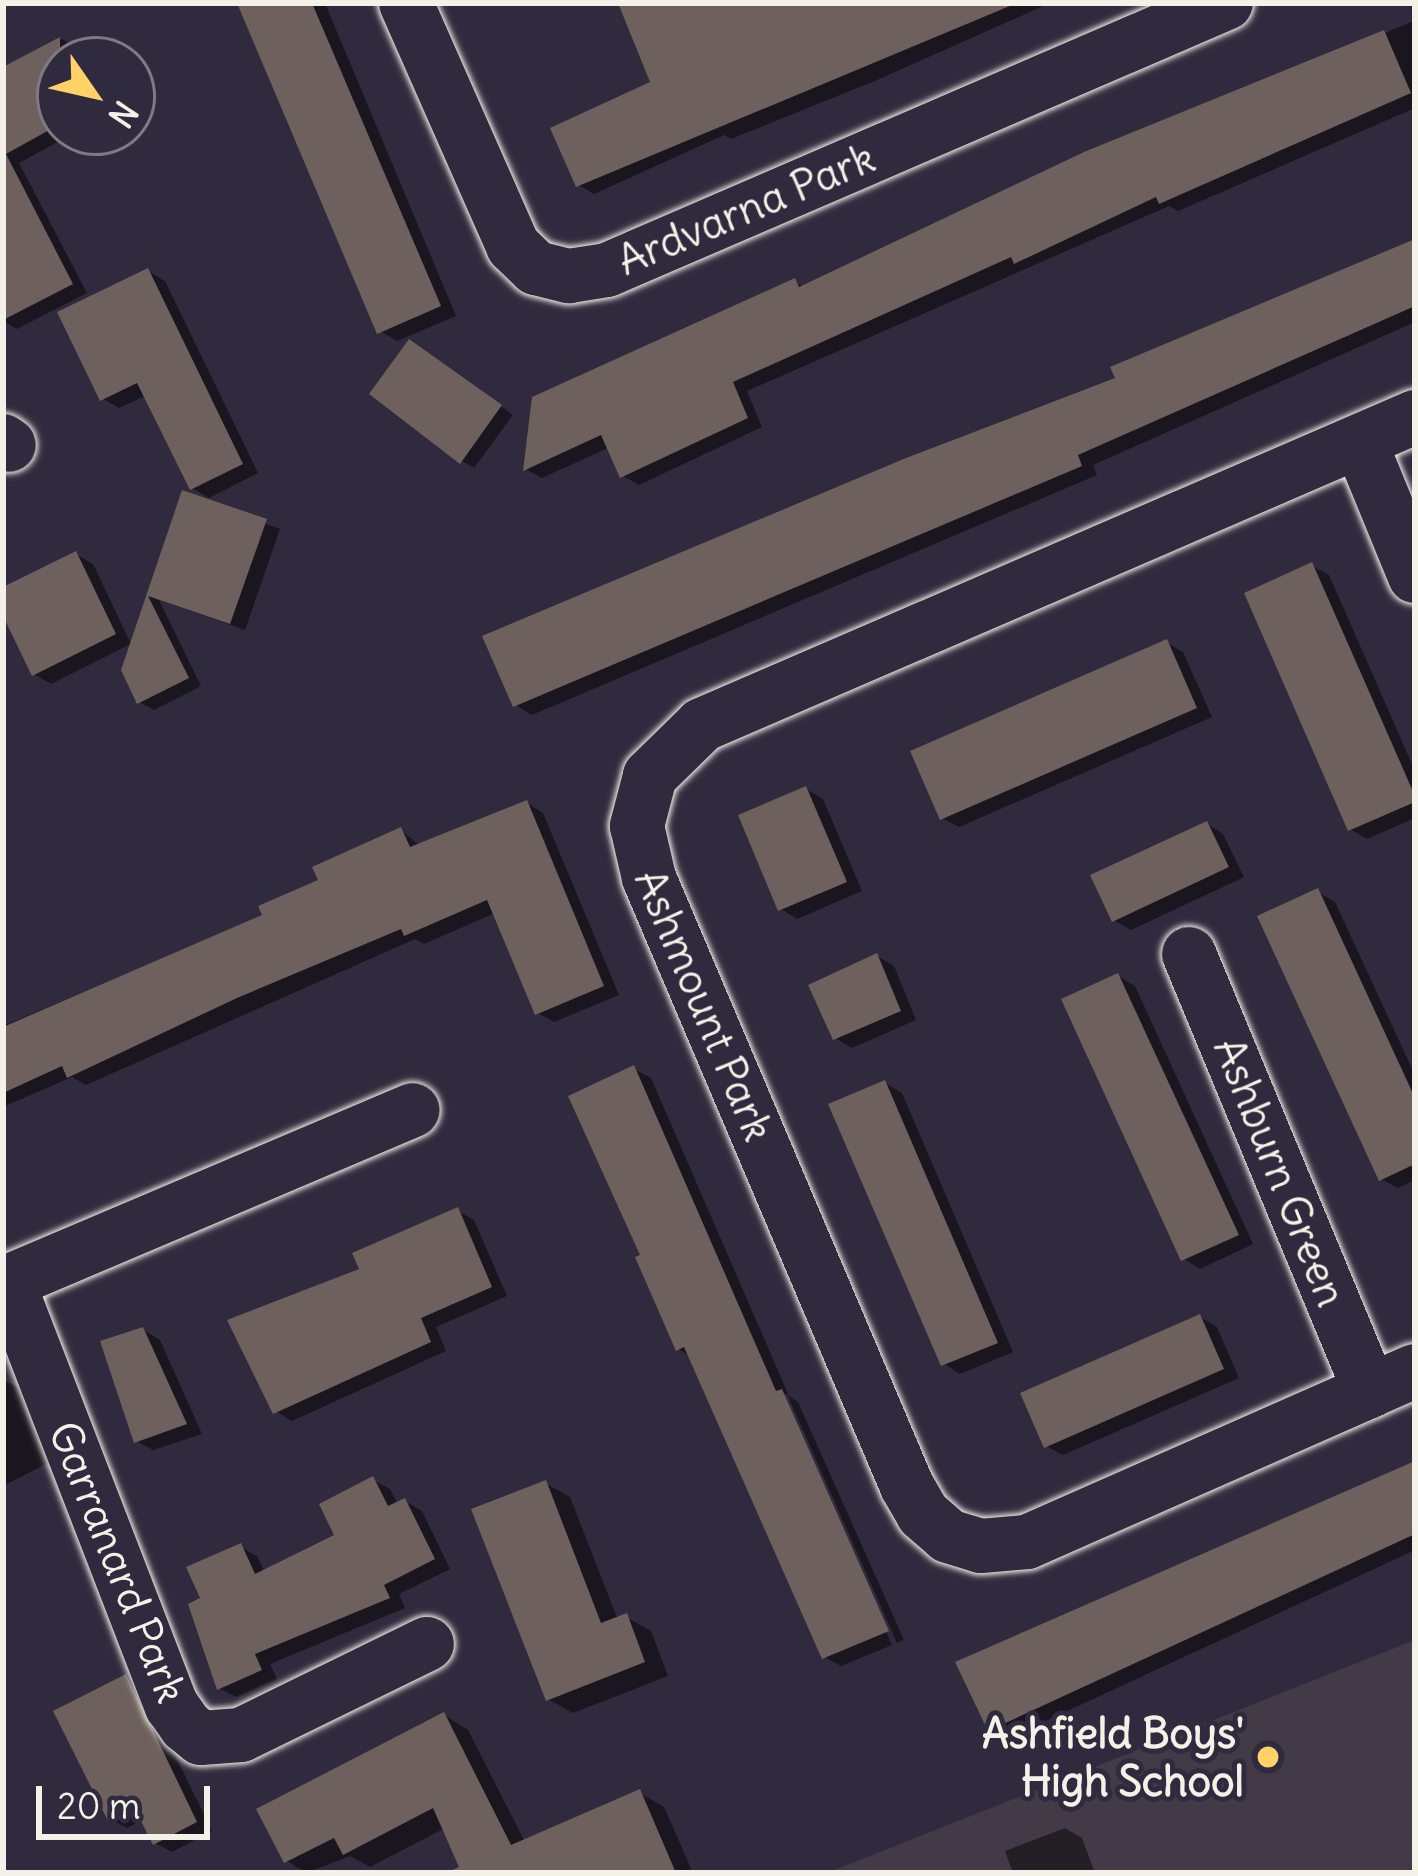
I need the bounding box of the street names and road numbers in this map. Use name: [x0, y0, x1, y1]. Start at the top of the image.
street label: Ardvarna Park: [610, 132, 882, 286]
street label: Ashmount Park: [624, 862, 784, 1148]
street label: Ashburn Green: [1203, 1030, 1357, 1314]
street label: Garranard Park: [39, 1414, 197, 1710]

